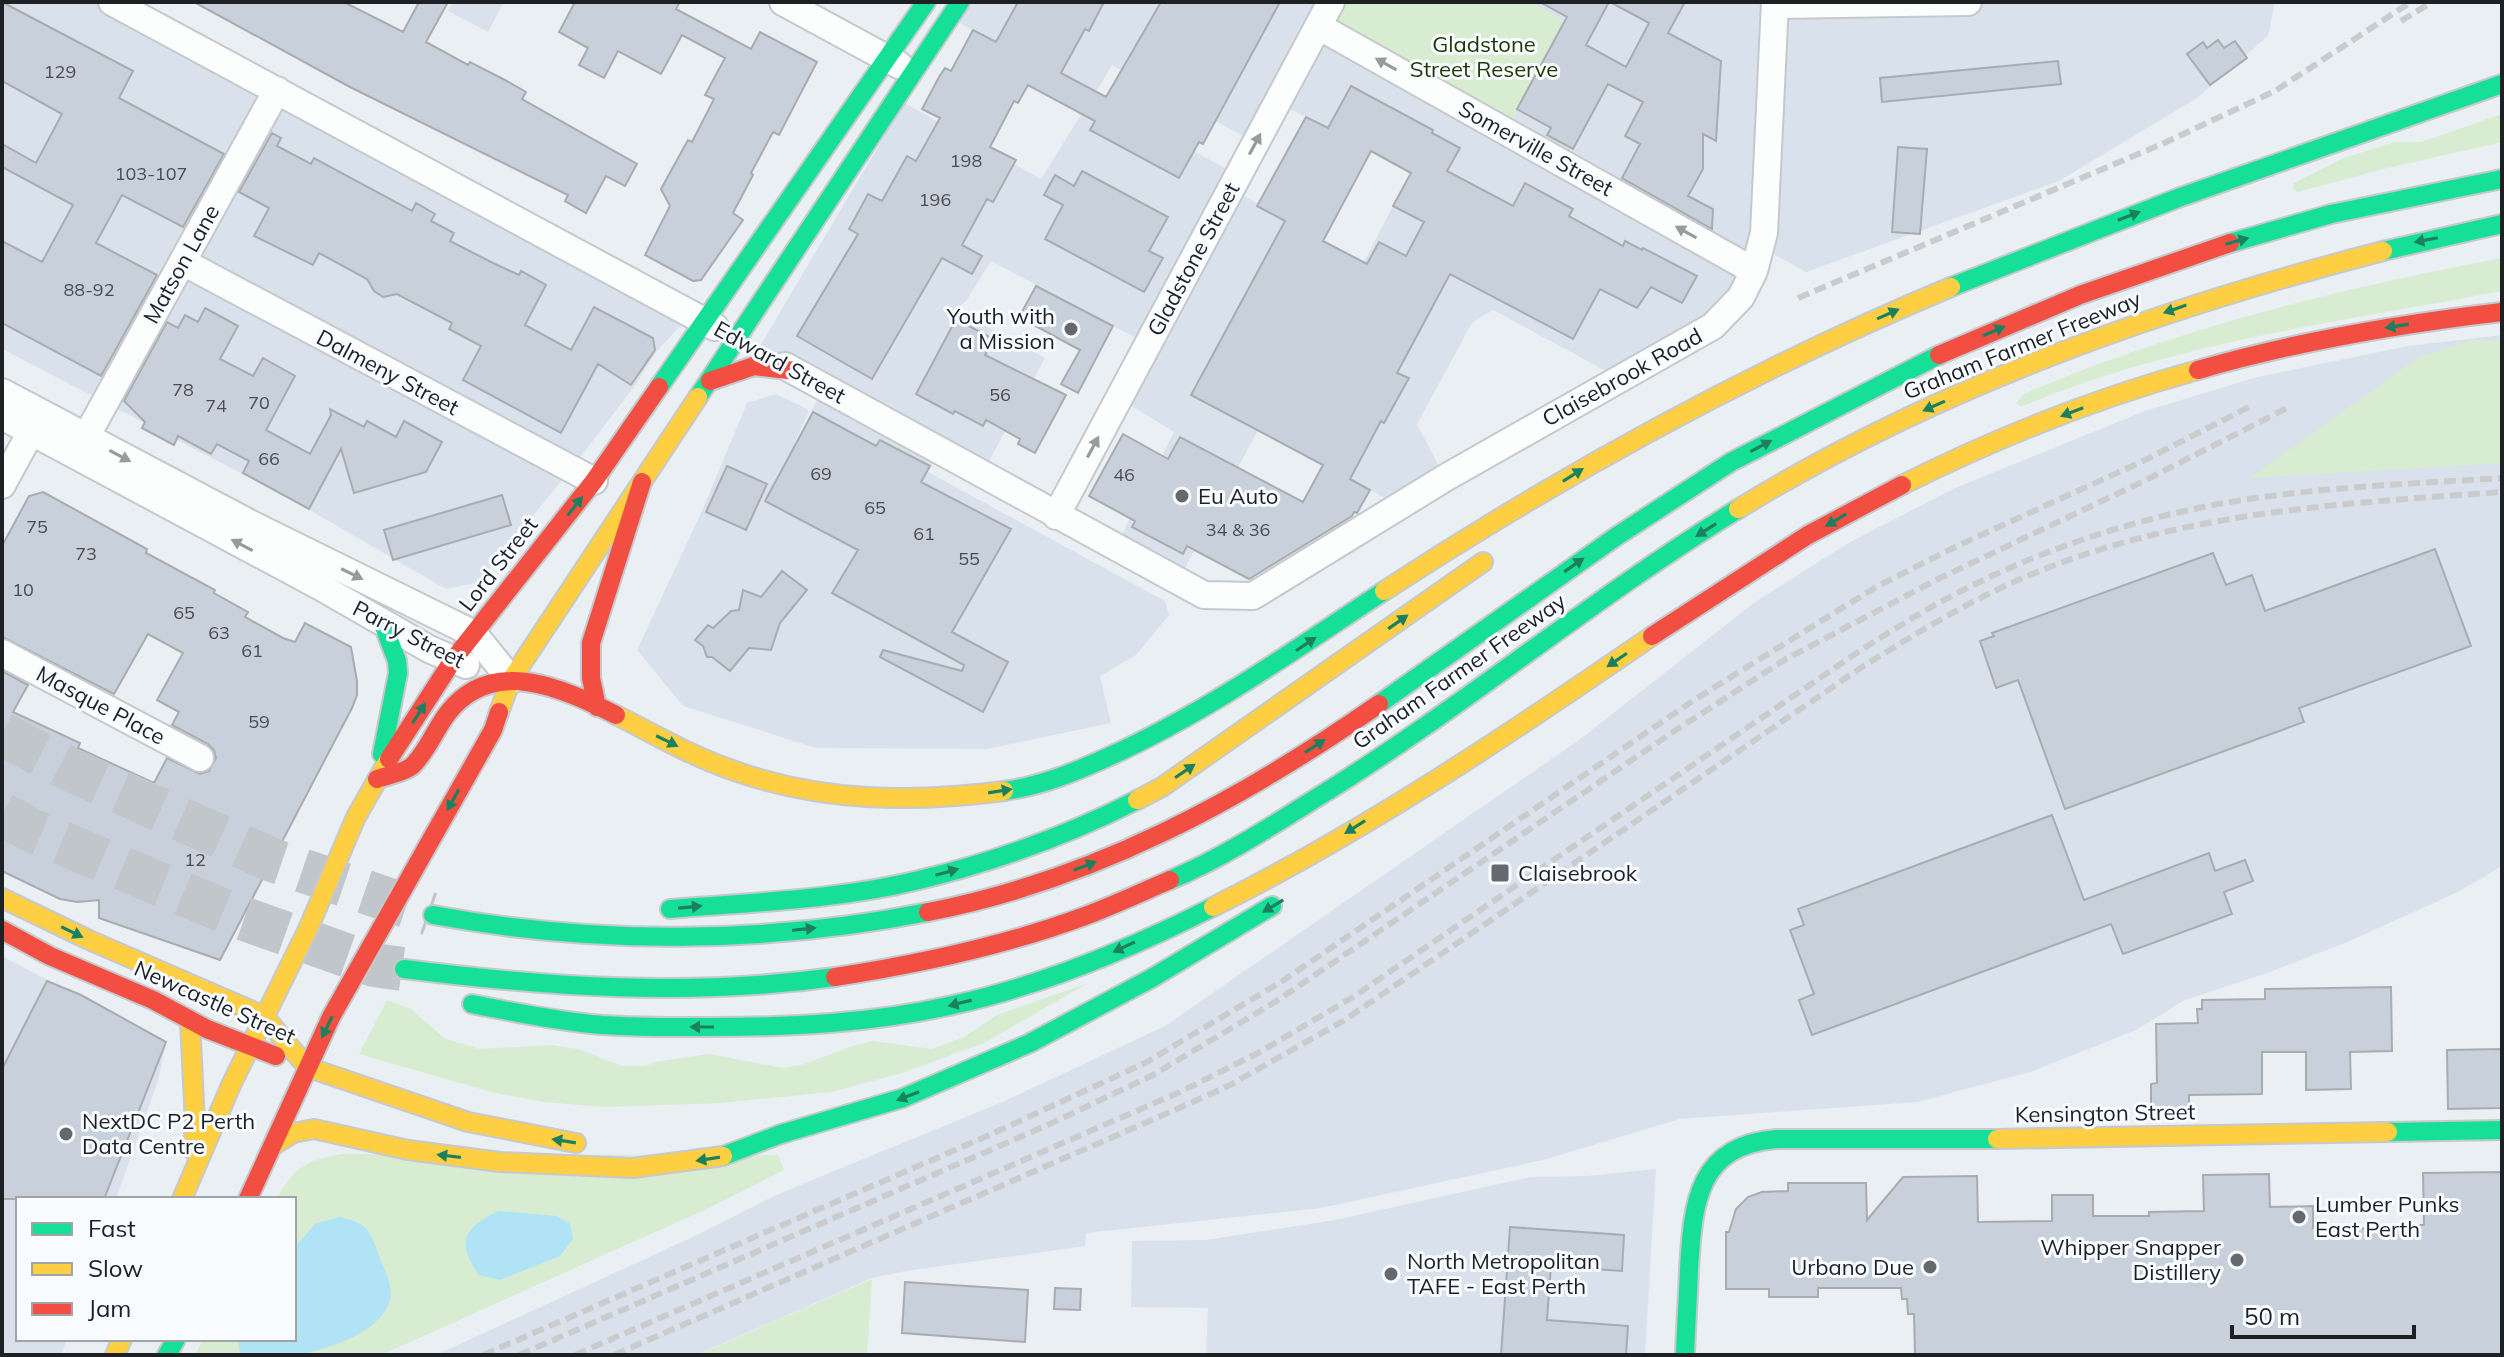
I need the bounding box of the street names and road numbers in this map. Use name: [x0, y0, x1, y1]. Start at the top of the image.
street label: Somerville Street: [1454, 94, 1618, 202]
street label: Gladstone Street: [1141, 177, 1245, 341]
street label: Matson Lane: [137, 200, 225, 328]
street label: Graham Farmer Freeway: [1899, 284, 2145, 406]
street label: Edward Street: [709, 314, 851, 410]
street label: Claisebrook Road: [1537, 321, 1707, 433]
street label: Dalmeny Street: [312, 323, 464, 421]
street label: Lord Street: [452, 511, 544, 617]
street label: Graham Farmer Freeway: [1347, 587, 1571, 755]
street label: Parry Street: [348, 594, 470, 674]
street label: Masque Place: [32, 659, 170, 751]
street label: Newcastle Street: [130, 954, 300, 1050]
street label: Kensington Street: [2015, 1097, 2196, 1129]

